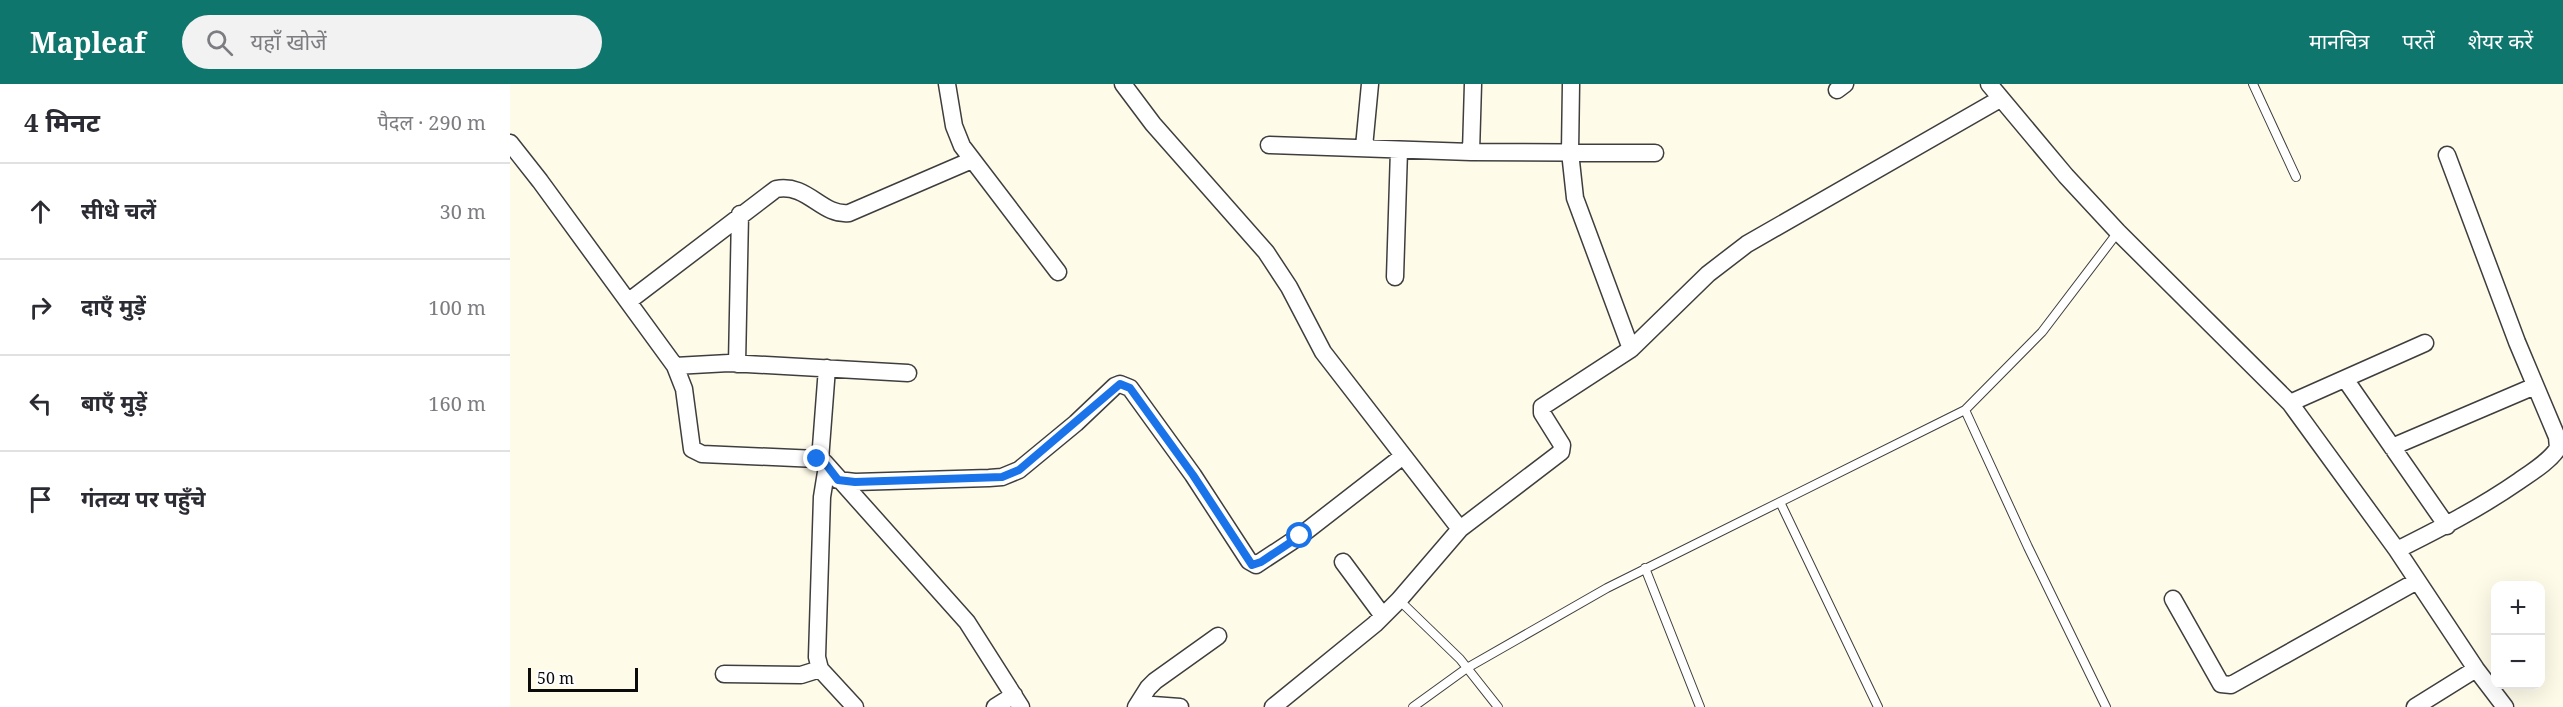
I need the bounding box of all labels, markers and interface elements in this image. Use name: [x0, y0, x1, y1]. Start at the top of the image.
search box: [182, 15, 602, 69]
text: Mapleaf: [30, 23, 146, 61]
icon: search: [203, 26, 236, 59]
text: यहाँ खोजें: [251, 26, 326, 56]
text: मानचित्र: [2309, 27, 2369, 55]
text: परतें: [2402, 27, 2435, 55]
text: शेयर करें: [2468, 27, 2533, 55]
text: 4 मिनट: [24, 104, 100, 140]
text: पैदल · 290 m: [377, 109, 486, 136]
icon: ahead: [24, 195, 57, 228]
text: सीधे चलें: [81, 195, 156, 225]
text: 30 m: [440, 198, 486, 225]
icon: right: [24, 291, 57, 324]
text: दाएँ मुड़ें: [81, 291, 146, 321]
text: 100 m: [428, 294, 486, 321]
icon: left: [24, 387, 57, 420]
text: बाएँ मुड़ें: [81, 387, 147, 417]
text: 160 m: [428, 390, 486, 417]
route end: [803, 445, 829, 471]
icon: arrive: [24, 483, 57, 516]
text: गंतव्य पर पहुँचे: [81, 483, 206, 513]
route start: [1286, 522, 1312, 548]
map controls: [2491, 581, 2545, 689]
button: +: [2491, 581, 2545, 635]
button: −: [2491, 635, 2545, 689]
scale bar: [528, 665, 638, 692]
text: 50 m: [537, 667, 574, 689]

